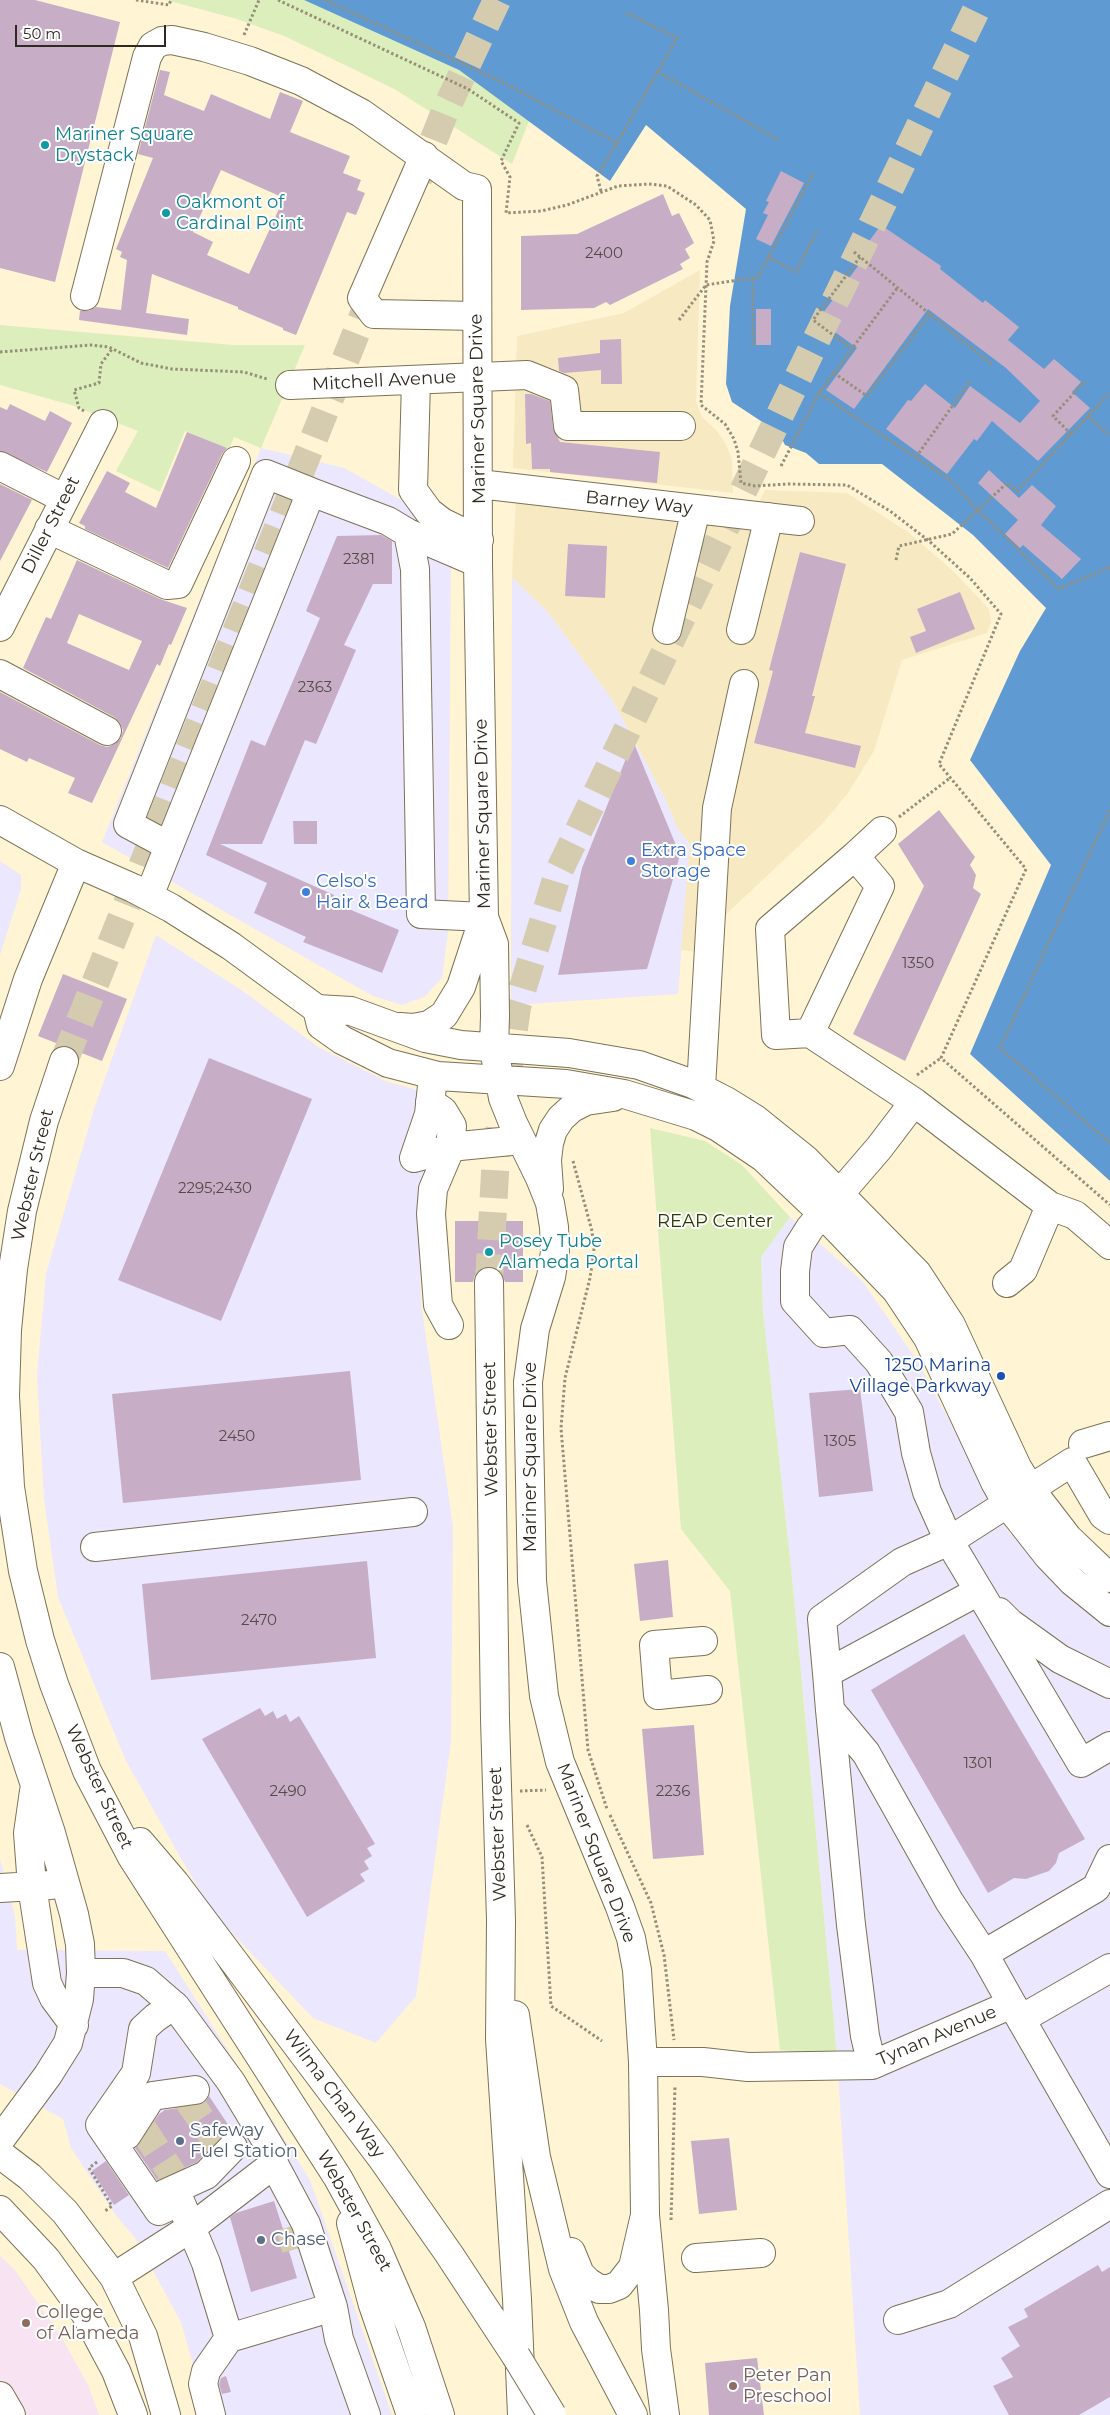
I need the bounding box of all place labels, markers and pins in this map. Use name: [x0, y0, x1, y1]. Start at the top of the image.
place label: Mariner Square Drystack: [55, 124, 194, 166]
marker: Mariner Square Drystack: [39, 139, 51, 151]
place label: Oakmont of Cardinal Point: [176, 192, 304, 234]
marker: Oakmont of Cardinal Point: [160, 207, 172, 219]
place label: Extra Space Storage: [641, 840, 746, 882]
marker: Extra Space Storage: [625, 855, 637, 867]
place label: Celso's Hair & Beard: [316, 871, 429, 914]
marker: Celso's Hair & Beard: [300, 886, 312, 898]
place label: Posey Tube Alameda Portal: [499, 1231, 639, 1274]
marker: Posey Tube Alameda Portal: [483, 1246, 495, 1258]
place label: 1250 Marina Village Parkway: [850, 1355, 991, 1398]
marker: 1250 Marina Village Parkway: [995, 1370, 1007, 1382]
place label: Safeway Fuel Station: [190, 2120, 298, 2162]
marker: Safeway Fuel Station: [174, 2135, 186, 2147]
place label: Chase: [271, 2229, 326, 2251]
marker: Chase: [255, 2234, 267, 2246]
place label: College of Alameda: [36, 2302, 139, 2344]
marker: College of Alameda: [20, 2317, 32, 2329]
place label: Peter Pan Preschool: [743, 2365, 832, 2408]
marker: Peter Pan Preschool: [727, 2380, 739, 2392]

